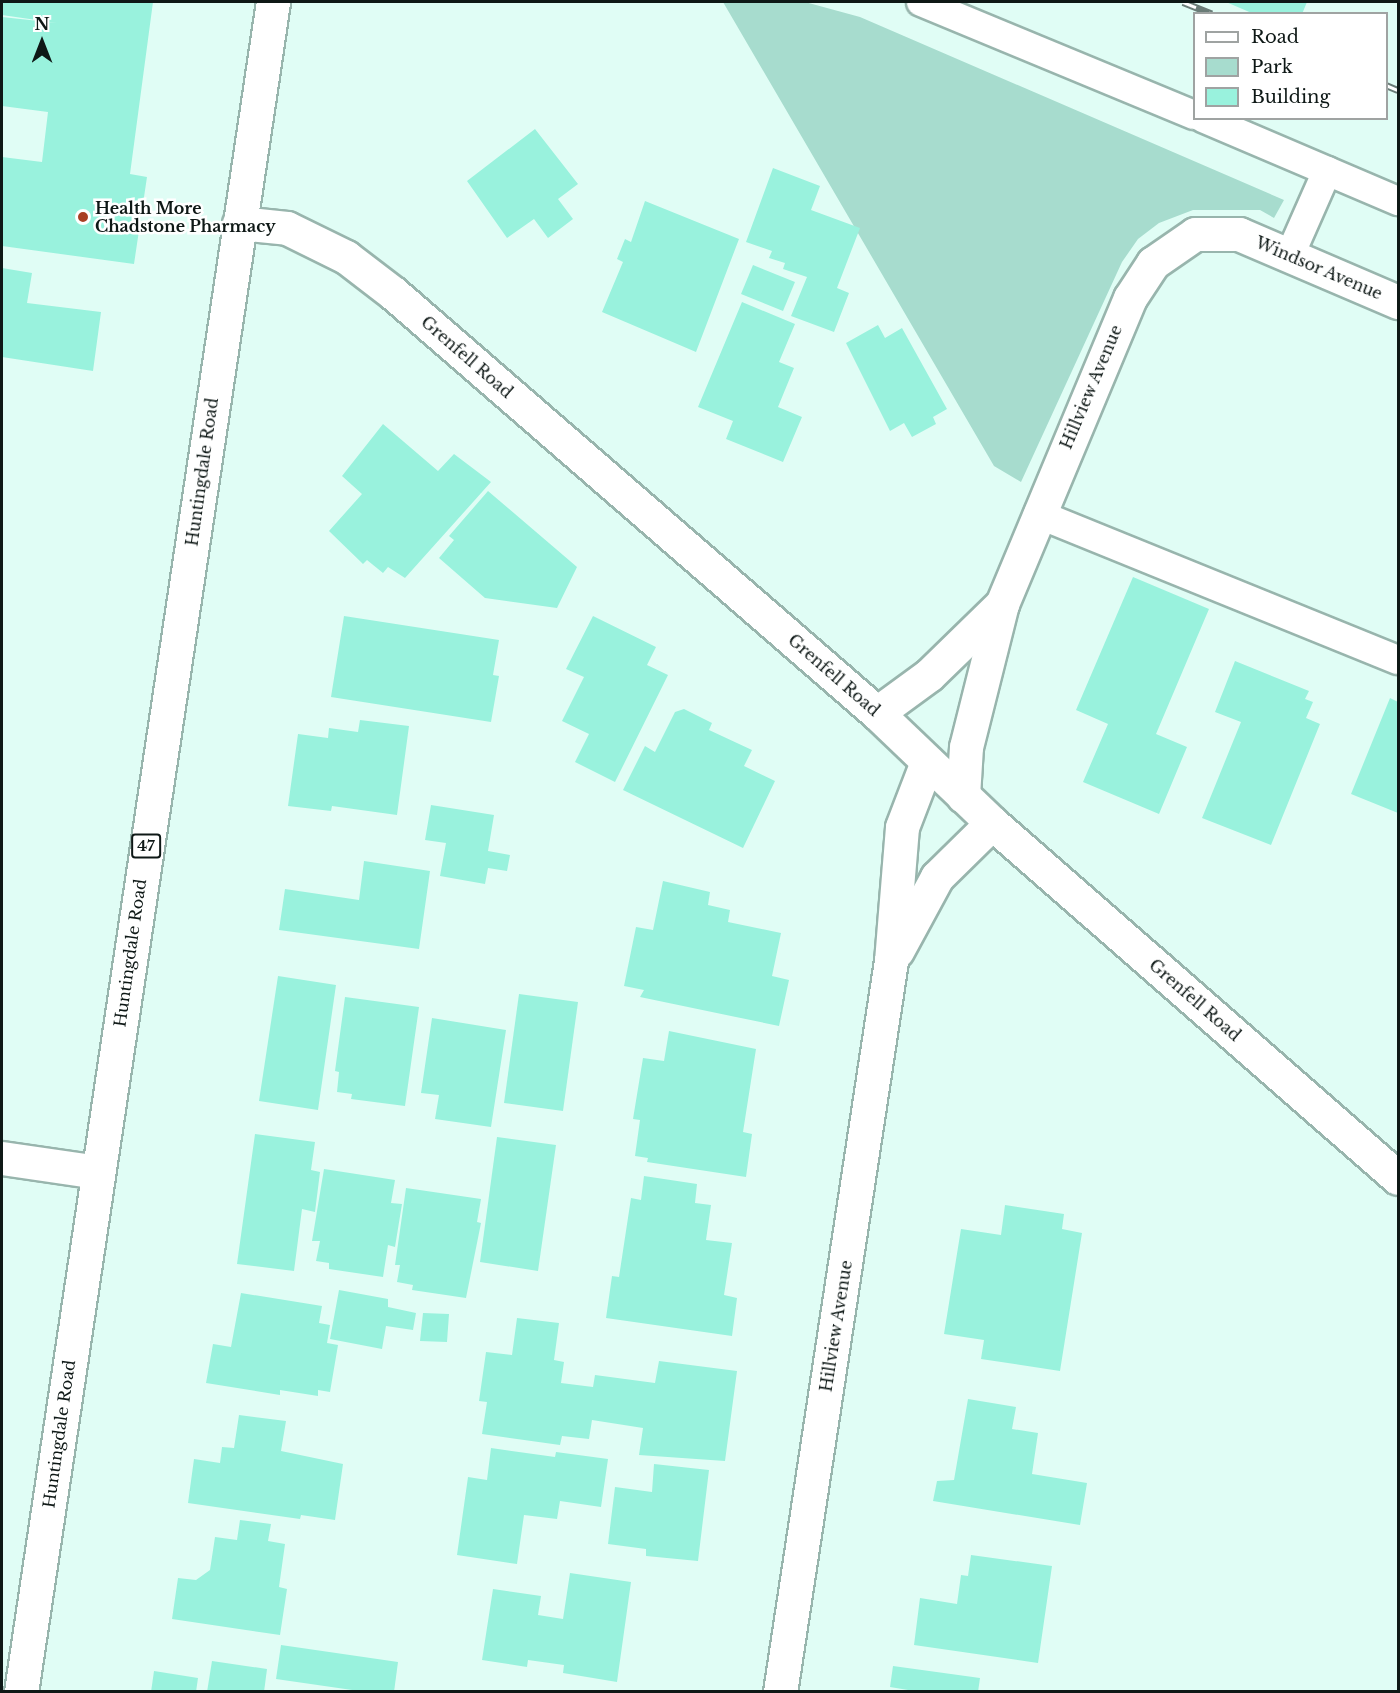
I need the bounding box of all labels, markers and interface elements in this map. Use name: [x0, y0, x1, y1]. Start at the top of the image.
north arrow: [12, 12, 72, 72]
legend: [1193, 12, 1388, 120]
text: N: [34, 14, 50, 34]
text: Road: [1251, 26, 1299, 48]
text: Park: [1251, 56, 1293, 78]
text: Building: [1251, 86, 1330, 108]
place label: Health More Chadstone Pharmacy: [95, 198, 276, 236]
marker: Health More Chadstone Pharmacy: [76, 210, 90, 224]
street label: Windsor Avenue: [1252, 232, 1386, 304]
street label: Grenfell Road: [417, 312, 517, 402]
street label: Hillview Avenue: [1056, 322, 1126, 452]
street label: Huntingdale Road: [182, 397, 222, 547]
street label: Grenfell Road: [784, 630, 884, 720]
road number: 47: [131, 834, 161, 858]
street label: Huntingdale Road: [110, 878, 150, 1028]
street label: Grenfell Road: [1145, 955, 1245, 1045]
street label: Hillview Avenue: [816, 1258, 856, 1394]
street label: Huntingdale Road: [39, 1359, 79, 1509]

